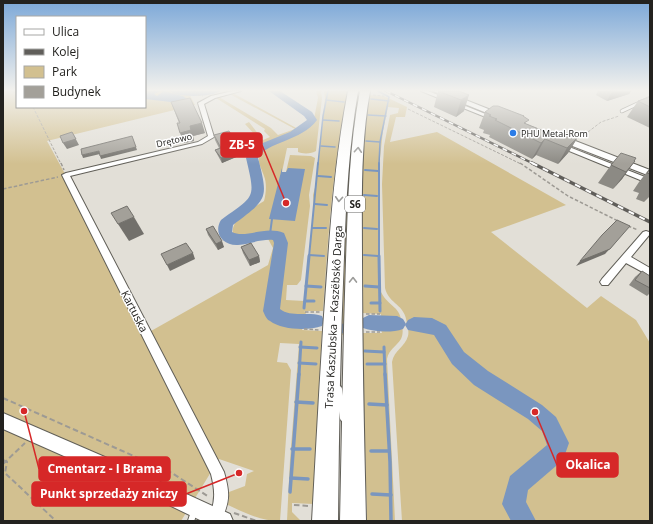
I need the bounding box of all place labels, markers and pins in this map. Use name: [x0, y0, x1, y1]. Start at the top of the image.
place label: PHU Metal-Rom: [521, 127, 588, 140]
marker: PHU Metal-Rom: [508, 128, 518, 138]
callout: ZB-5: [221, 133, 262, 157]
callout: Okalica: [557, 453, 618, 477]
callout: Cmentarz - I Brama: [39, 457, 170, 481]
callout: Punkt sprzedaży zniczy: [32, 482, 186, 506]

